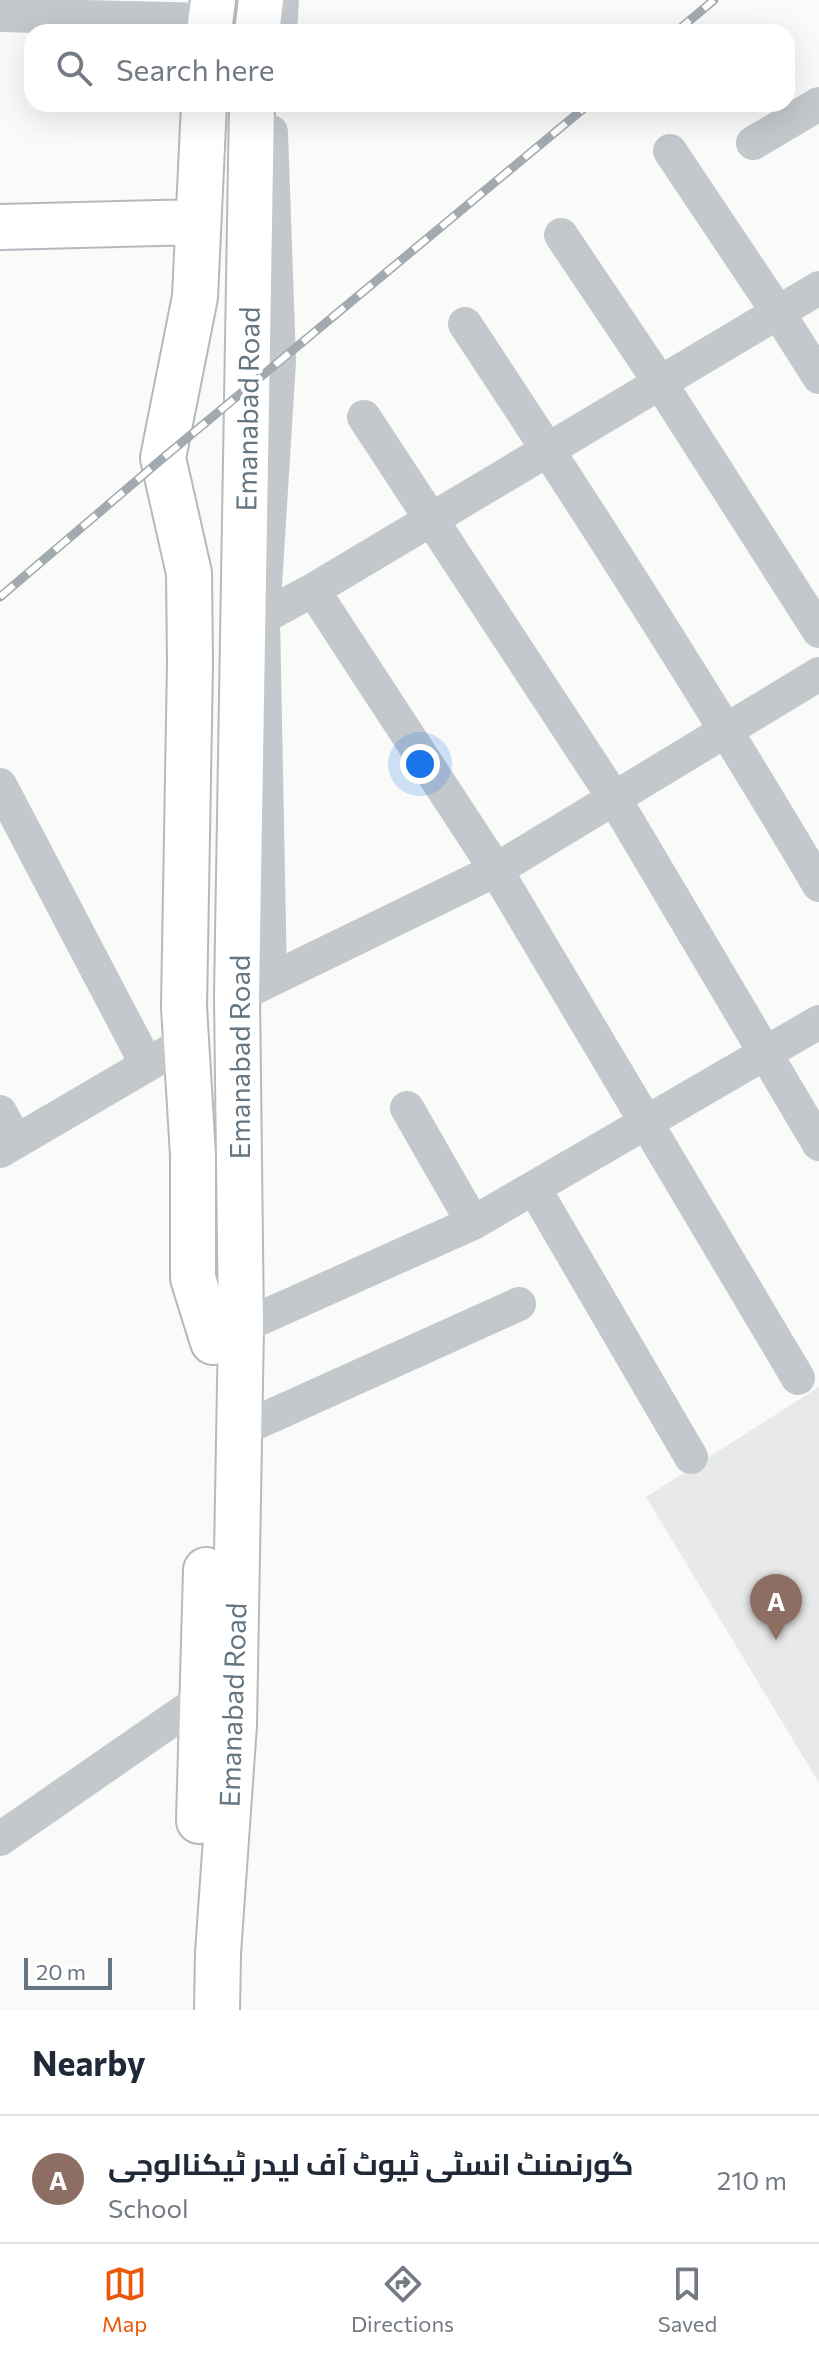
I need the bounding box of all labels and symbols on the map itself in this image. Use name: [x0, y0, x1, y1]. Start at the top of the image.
street label: Emanabad Road: [228, 306, 266, 512]
your location: [400, 744, 440, 784]
street label: Emanabad Road: [222, 955, 256, 1159]
pin: A: [750, 1574, 802, 1640]
street label: Emanabad Road: [211, 1602, 253, 1808]
scale bar: [24, 1954, 112, 1990]

